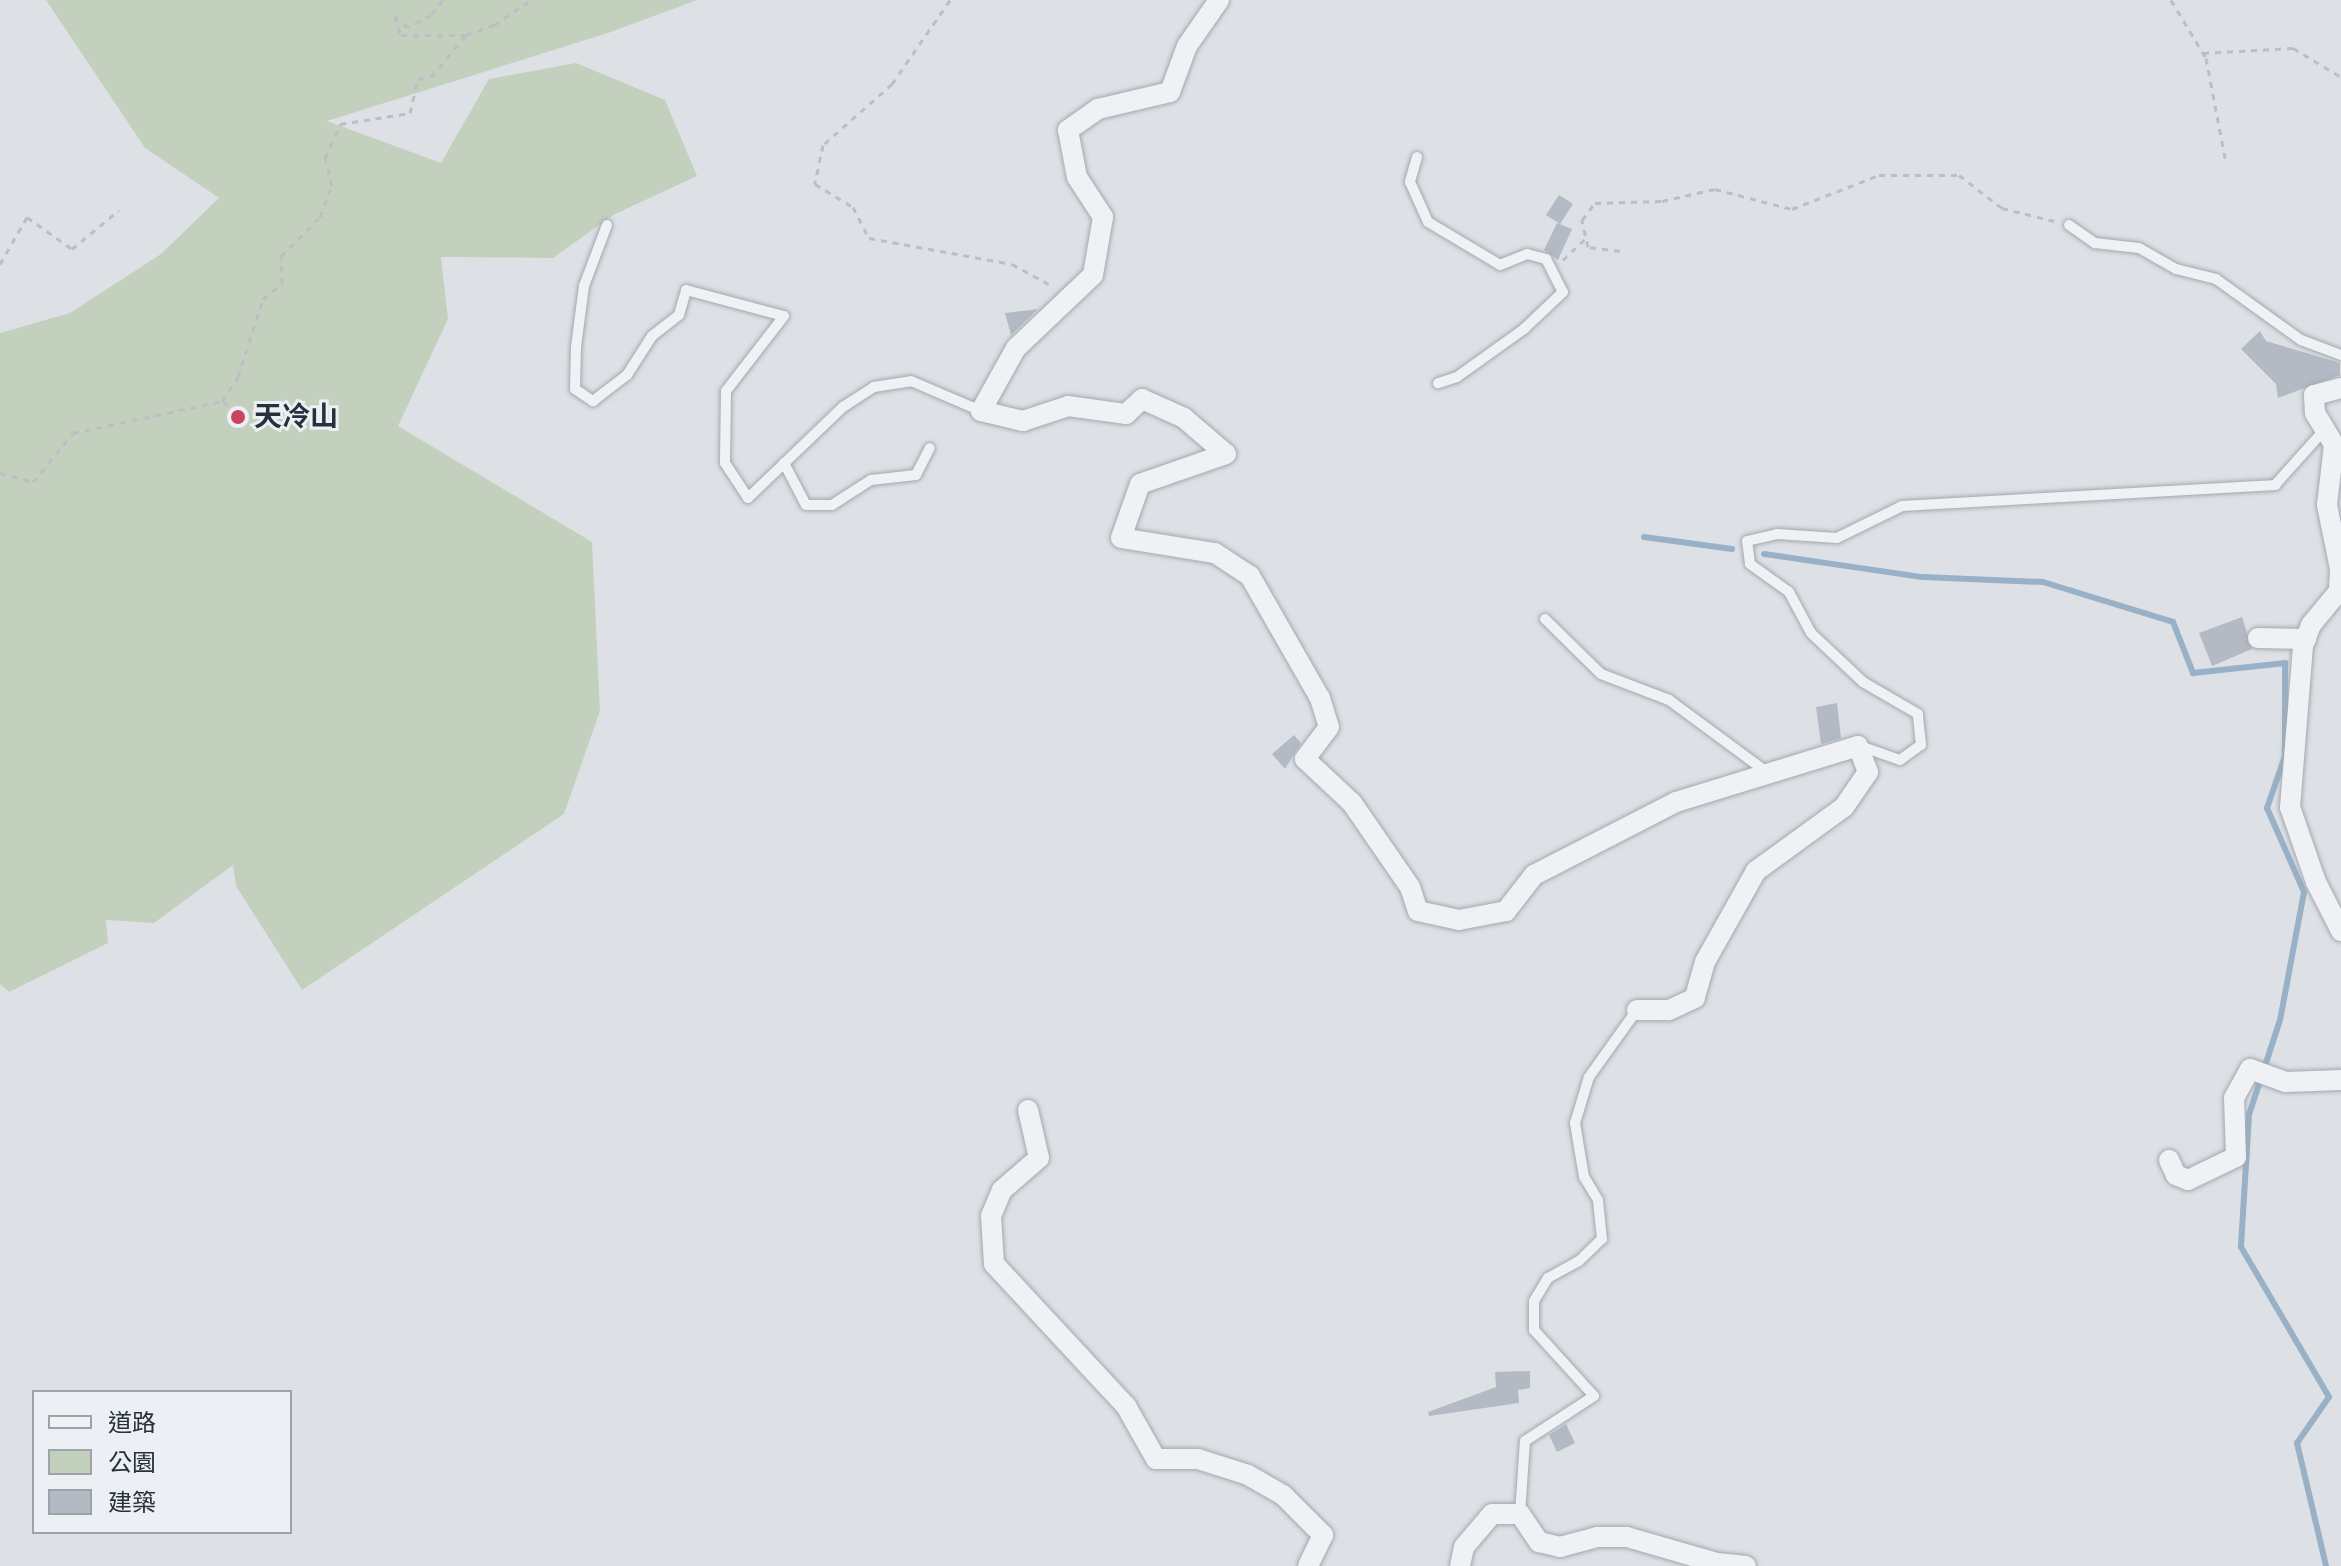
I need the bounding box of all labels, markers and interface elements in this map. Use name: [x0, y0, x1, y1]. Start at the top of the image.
place label: 天冷山: [254, 400, 338, 434]
marker: 天冷山: [229, 408, 247, 426]
legend: [32, 1390, 292, 1534]
text: 道路: [108, 1406, 156, 1441]
text: 公園: [108, 1446, 156, 1481]
text: 建築: [108, 1486, 156, 1521]

